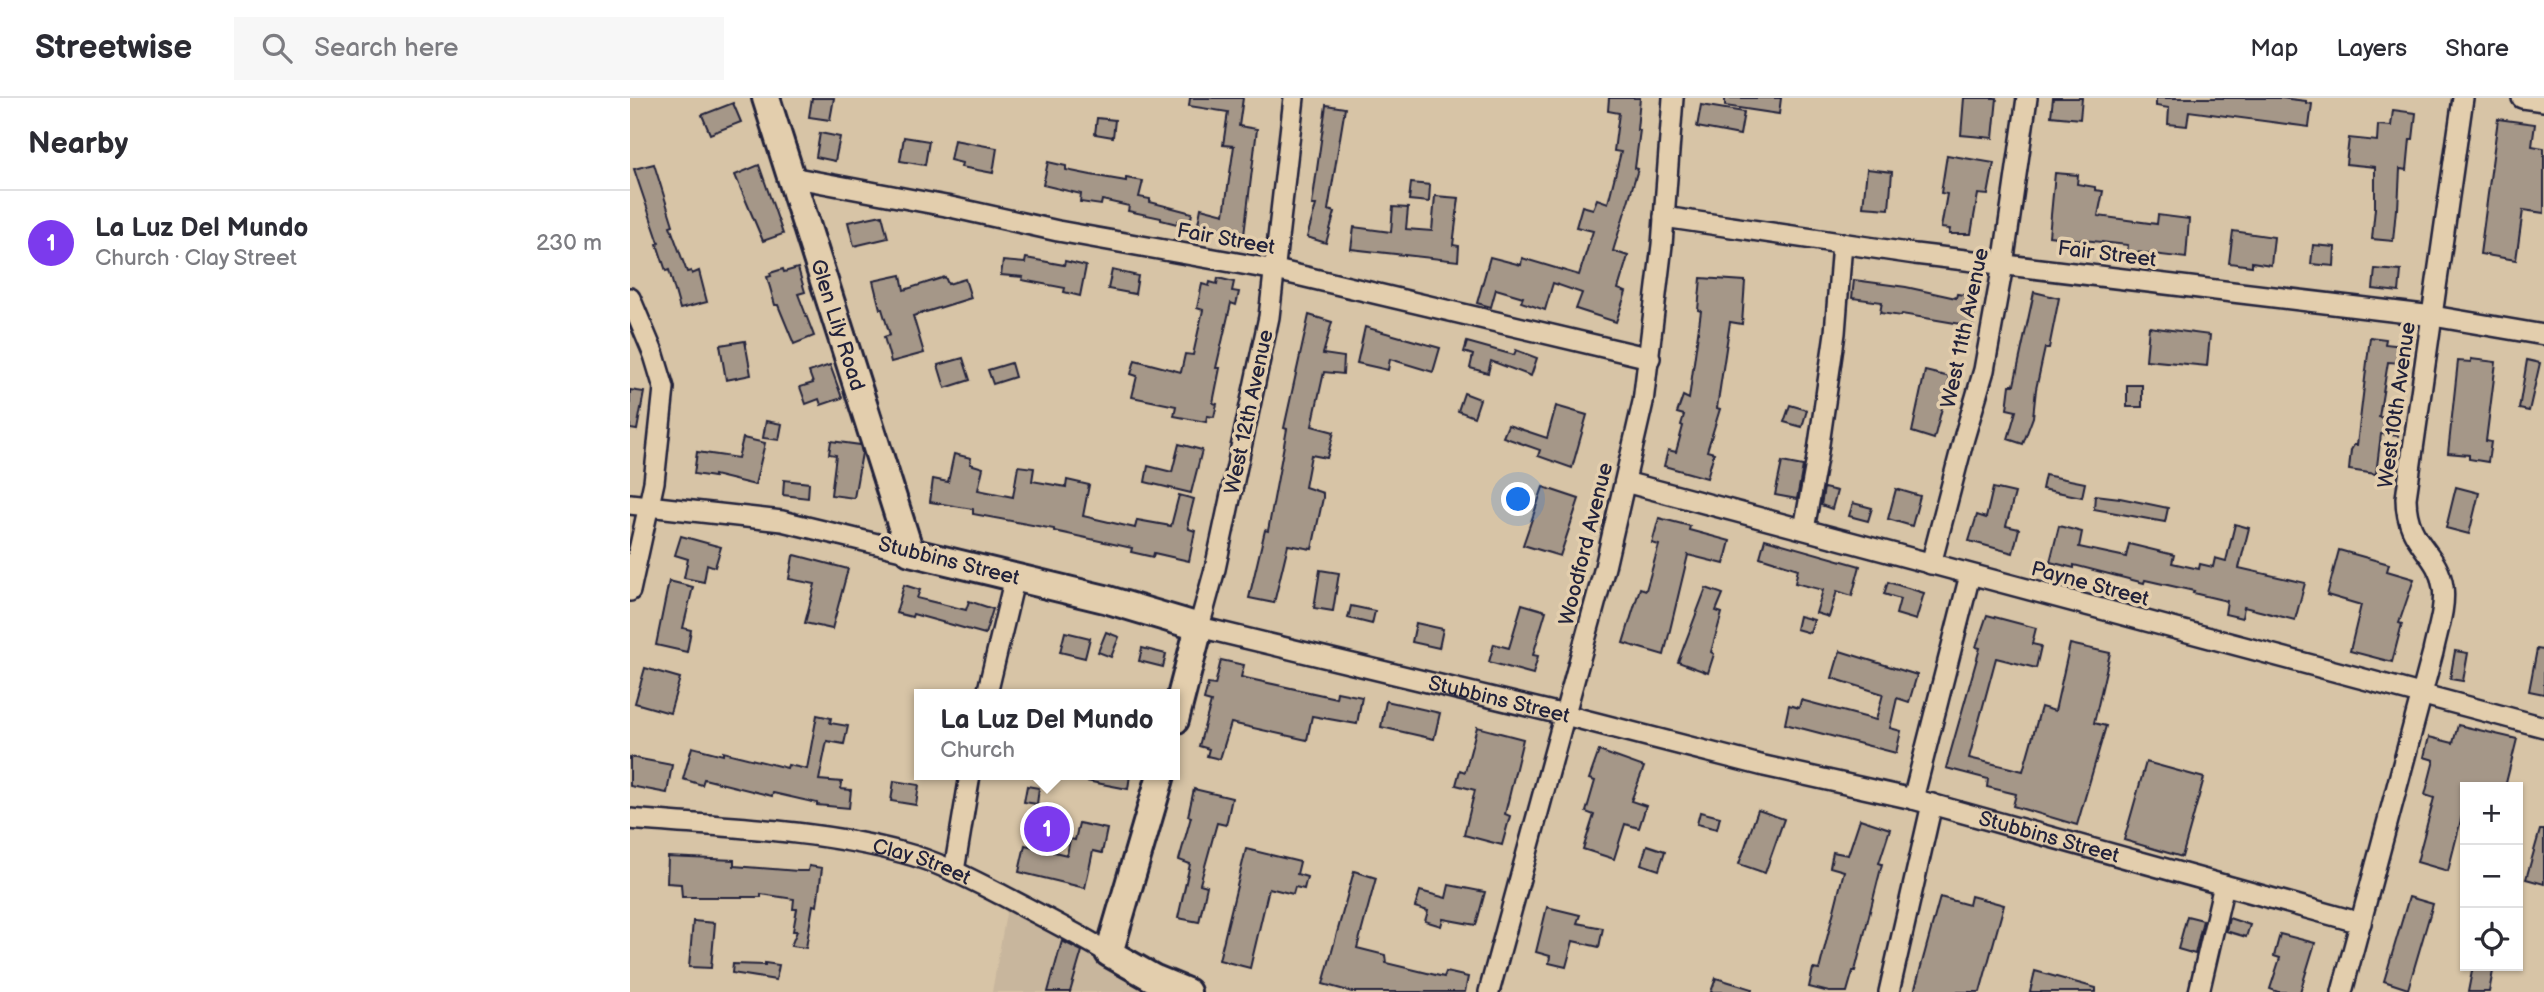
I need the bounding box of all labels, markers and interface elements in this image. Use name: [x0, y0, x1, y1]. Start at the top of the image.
search box: [234, 17, 724, 80]
text: Streetwise: [35, 28, 192, 68]
icon: search: [258, 29, 296, 67]
text: Search here: [314, 33, 458, 64]
text: Map: [2250, 34, 2298, 63]
text: Layers: [2336, 34, 2407, 63]
text: Share: [2445, 34, 2509, 63]
text: Nearby: [28, 126, 128, 162]
text: La Luz Del Mundo: [95, 213, 308, 244]
street label: Fair Street: [1175, 218, 1278, 260]
text: 1: [46, 229, 56, 257]
text: 230 m: [536, 229, 602, 257]
street label: Fair Street: [2056, 236, 2158, 273]
text: Church · Clay Street: [95, 244, 297, 272]
street label: West 11th Avenue: [1936, 245, 1994, 411]
street label: Glen Lily Road: [805, 256, 871, 394]
street label: West 10th Avenue: [2373, 320, 2421, 490]
street label: West 12th Avenue: [1219, 327, 1279, 497]
street label: Woodford Avenue: [1554, 460, 1618, 628]
your location: [1501, 482, 1535, 516]
street label: Stubbins Street: [876, 531, 1023, 591]
street label: Payne Street: [2028, 556, 2152, 612]
street label: Stubbins Street: [1426, 670, 1573, 728]
popup: [914, 689, 1180, 780]
text: La Luz Del Mundo: [940, 705, 1154, 736]
text: Church: [940, 736, 1015, 764]
map controls: [2460, 782, 2523, 971]
button: +: [2460, 782, 2523, 845]
pin: 1: [1024, 803, 1070, 855]
street label: Stubbins Street: [1976, 805, 2123, 868]
street label: Clay Street: [870, 833, 976, 890]
button: −: [2460, 845, 2523, 908]
button: locate: [2460, 908, 2523, 971]

